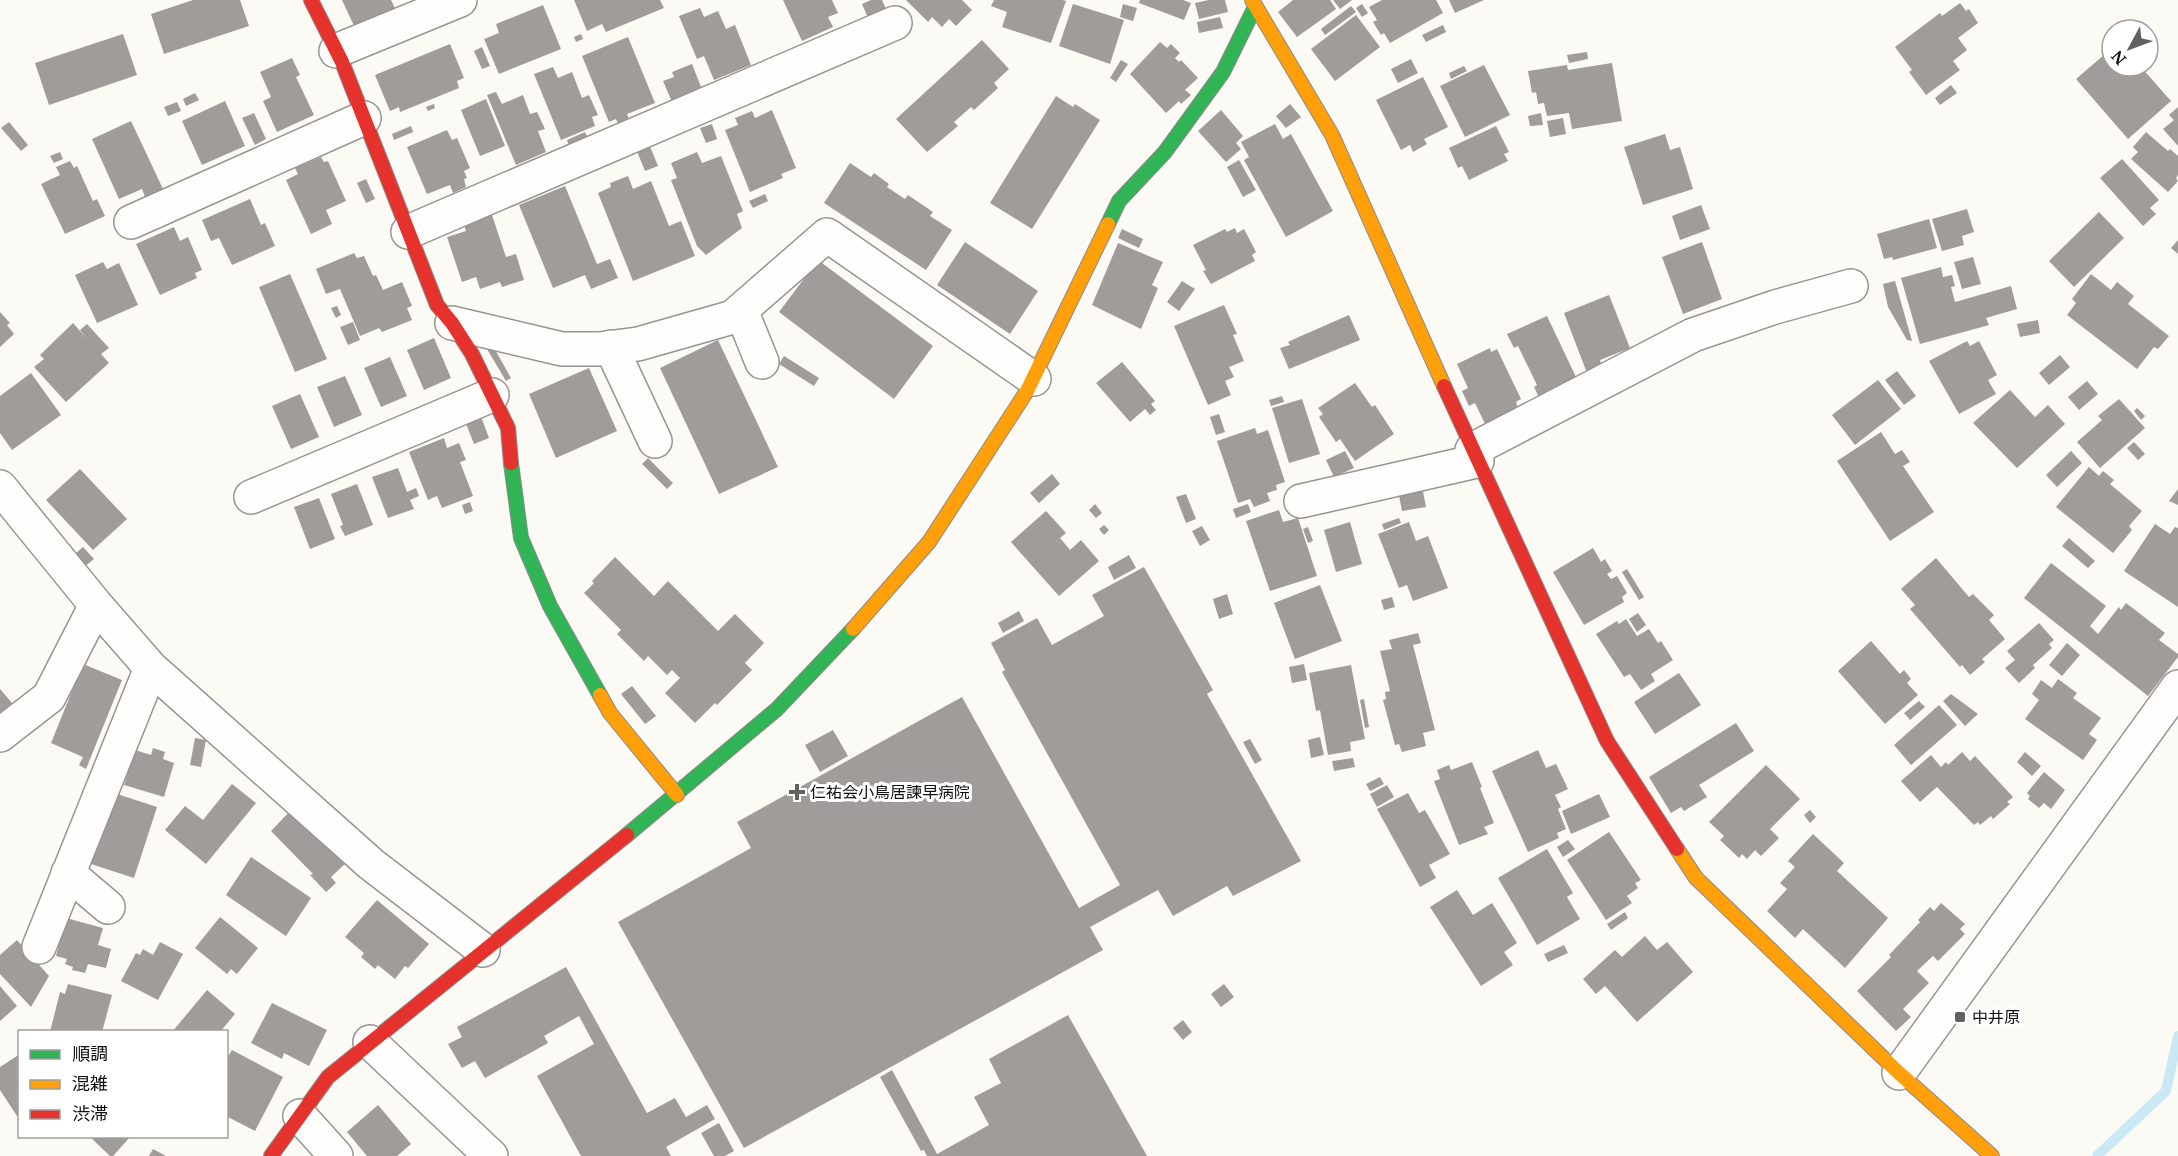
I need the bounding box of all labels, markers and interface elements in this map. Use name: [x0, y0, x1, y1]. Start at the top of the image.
north arrow: [2100, 18, 2160, 78]
text: N: [2106, 46, 2131, 70]
place label: 仁祐会小鳥居諫早病院: [810, 781, 970, 803]
marker: 仁祐会小鳥居諫早病院: [788, 783, 806, 801]
place label: 中井原: [1972, 1006, 2020, 1028]
marker: 中井原: [1953, 1010, 1967, 1024]
legend: [18, 1030, 228, 1138]
text: 順調: [72, 1041, 108, 1065]
text: 混雑: [72, 1071, 108, 1095]
text: 渋滞: [72, 1101, 108, 1125]

